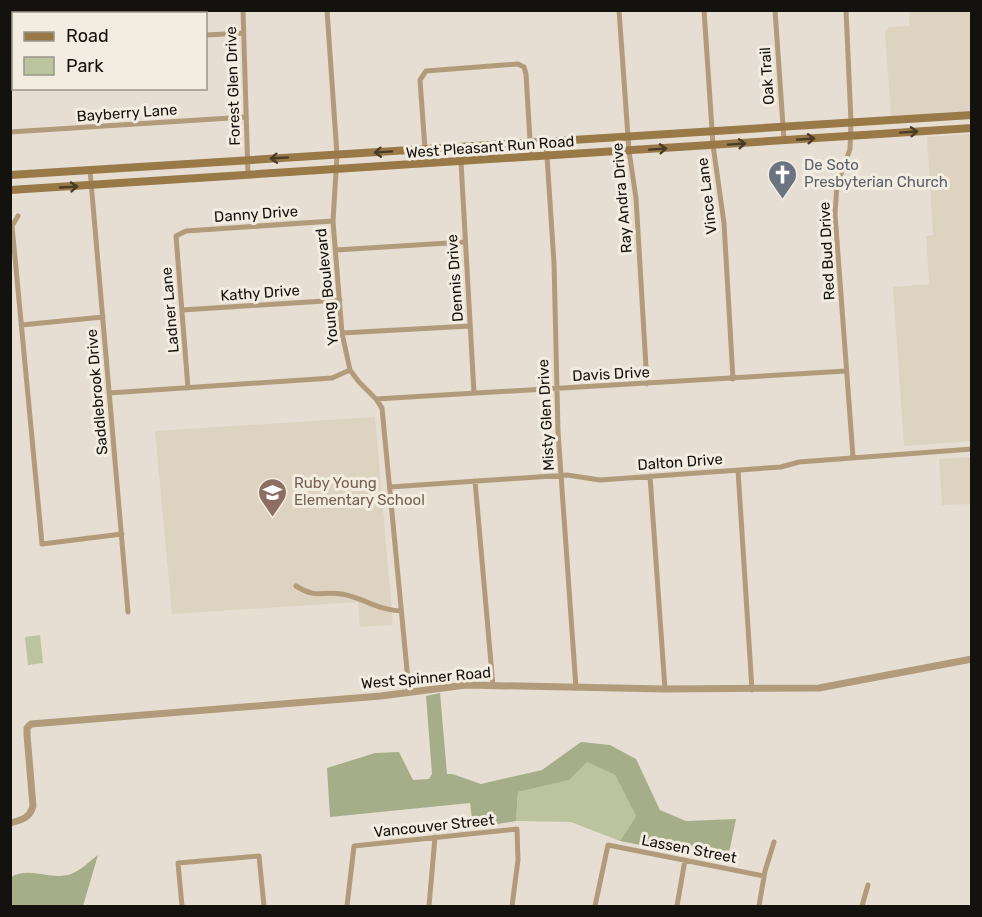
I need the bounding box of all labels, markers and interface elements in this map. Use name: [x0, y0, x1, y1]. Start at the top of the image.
legend: [12, 12, 207, 90]
text: Road: [66, 25, 109, 47]
street label: Forest Glen Drive: [222, 26, 244, 146]
street label: Oak Trail: [756, 46, 778, 106]
text: Park: [66, 55, 104, 77]
street label: Bayberry Lane: [76, 101, 178, 125]
one-way arrow: [899, 126, 919, 137]
street label: West Pleasant Run Road: [405, 132, 575, 162]
one-way arrow: [795, 133, 815, 144]
one-way arrow: [727, 138, 747, 149]
street label: Ray Andra Drive: [608, 142, 636, 254]
one-way arrow: [648, 143, 668, 154]
one-way arrow: [374, 146, 394, 157]
one-way arrow: [269, 153, 289, 164]
place label: De Soto Presbyterian Church: [804, 156, 948, 191]
street label: Vince Lane: [693, 157, 721, 235]
church icon: De Soto Presbyterian Church: [767, 158, 799, 200]
one-way arrow: [58, 181, 78, 192]
street label: Red Bud Drive: [815, 201, 839, 301]
street label: Danny Drive: [213, 202, 299, 226]
street label: Young Boulevard: [312, 227, 342, 347]
street label: Dennis Drive: [443, 233, 467, 323]
street label: Ladner Lane: [157, 266, 183, 354]
street label: Kathy Drive: [220, 281, 300, 305]
street label: Saddlebrook Drive: [83, 328, 111, 456]
street label: Misty Glen Drive: [534, 359, 558, 471]
street label: Davis Drive: [572, 363, 650, 385]
street label: Dalton Drive: [637, 450, 723, 474]
place label: Ruby Young Elementary School: [294, 474, 425, 509]
school or university icon: Ruby Young Elementary School: [257, 476, 289, 518]
street label: West Spinner Road: [360, 663, 492, 693]
street label: Vancouver Street: [373, 811, 495, 841]
street label: Lassen Street: [640, 831, 738, 867]

